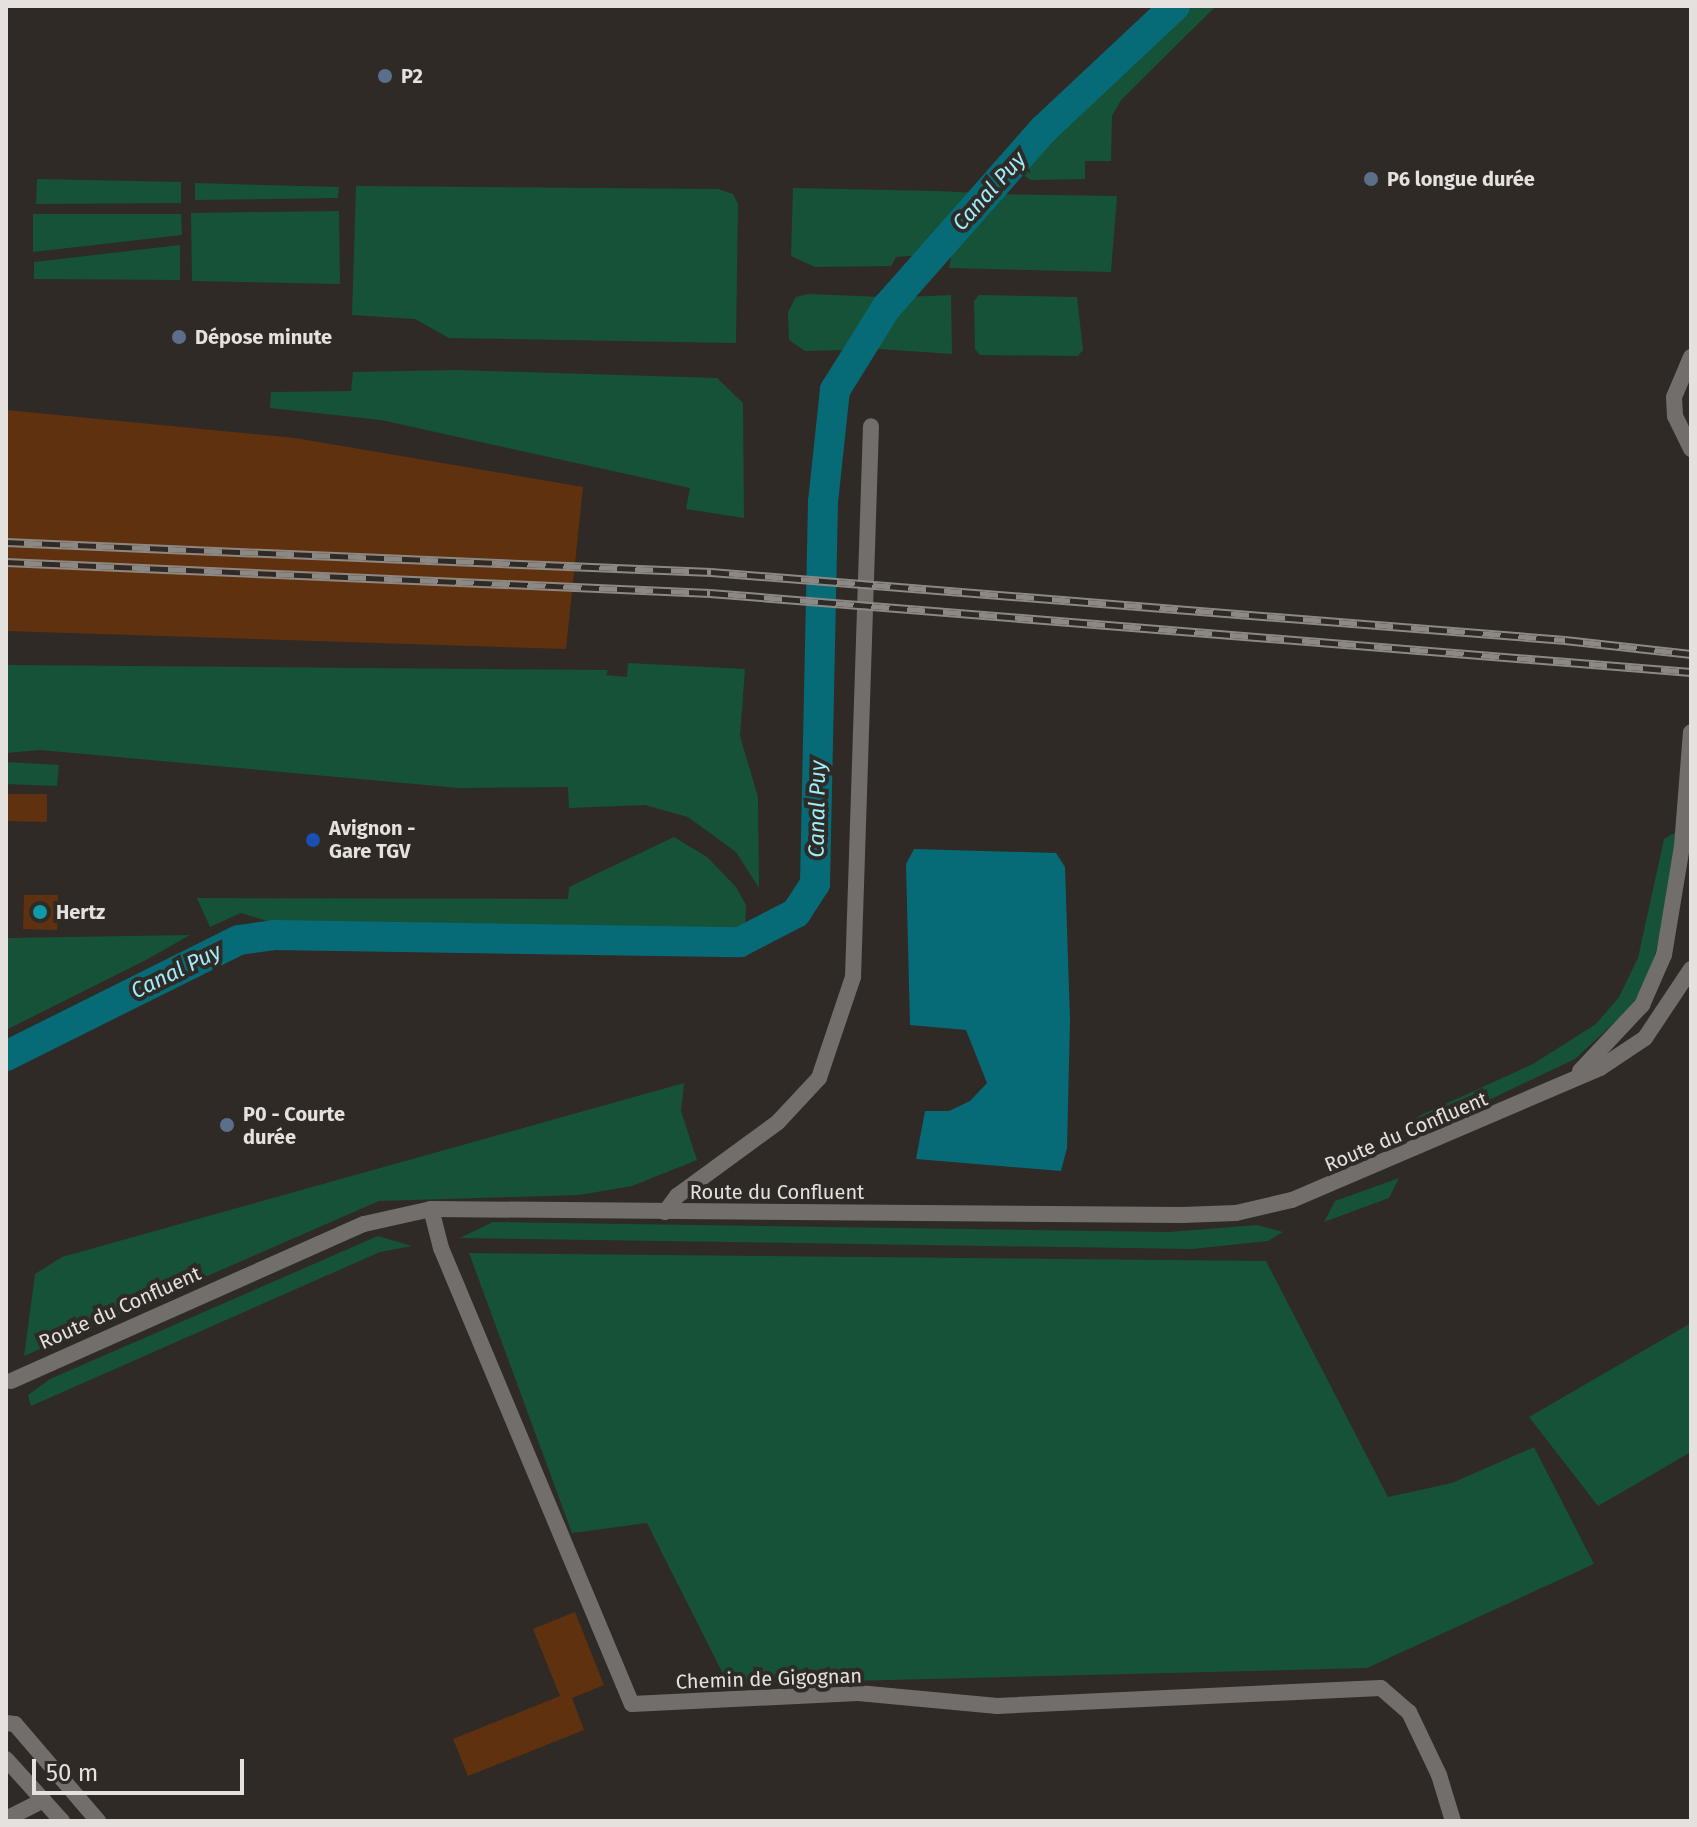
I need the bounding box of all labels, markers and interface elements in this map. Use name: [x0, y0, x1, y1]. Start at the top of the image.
place label: P2: [401, 64, 423, 88]
marker: P2: [376, 67, 394, 85]
water label: Canal Puy: [947, 146, 1031, 236]
place label: P6 longue durée: [1387, 167, 1535, 191]
marker: P6 longue durée: [1362, 170, 1380, 188]
place label: Dépose minute: [195, 325, 332, 349]
marker: Dépose minute: [170, 328, 188, 346]
water label: Canal Puy: [803, 760, 831, 858]
place label: Avignon - Gare TGV: [329, 816, 415, 863]
marker: Avignon - Gare TGV: [304, 831, 322, 849]
place label: Hertz: [56, 900, 105, 924]
marker: Hertz: [31, 903, 49, 921]
water label: Canal Puy: [127, 938, 225, 1004]
street label: Route du Confluent: [1321, 1087, 1491, 1177]
place label: P0 - Courte durée: [243, 1102, 345, 1149]
marker: P0 - Courte durée: [218, 1116, 236, 1134]
street label: Route du Confluent: [690, 1180, 864, 1204]
street label: Route du Confluent: [35, 1262, 205, 1354]
street label: Chemin de Gigognan: [675, 1664, 863, 1694]
scale bar: [36, 1743, 248, 1793]
text: 50 m: [46, 1759, 98, 1787]

